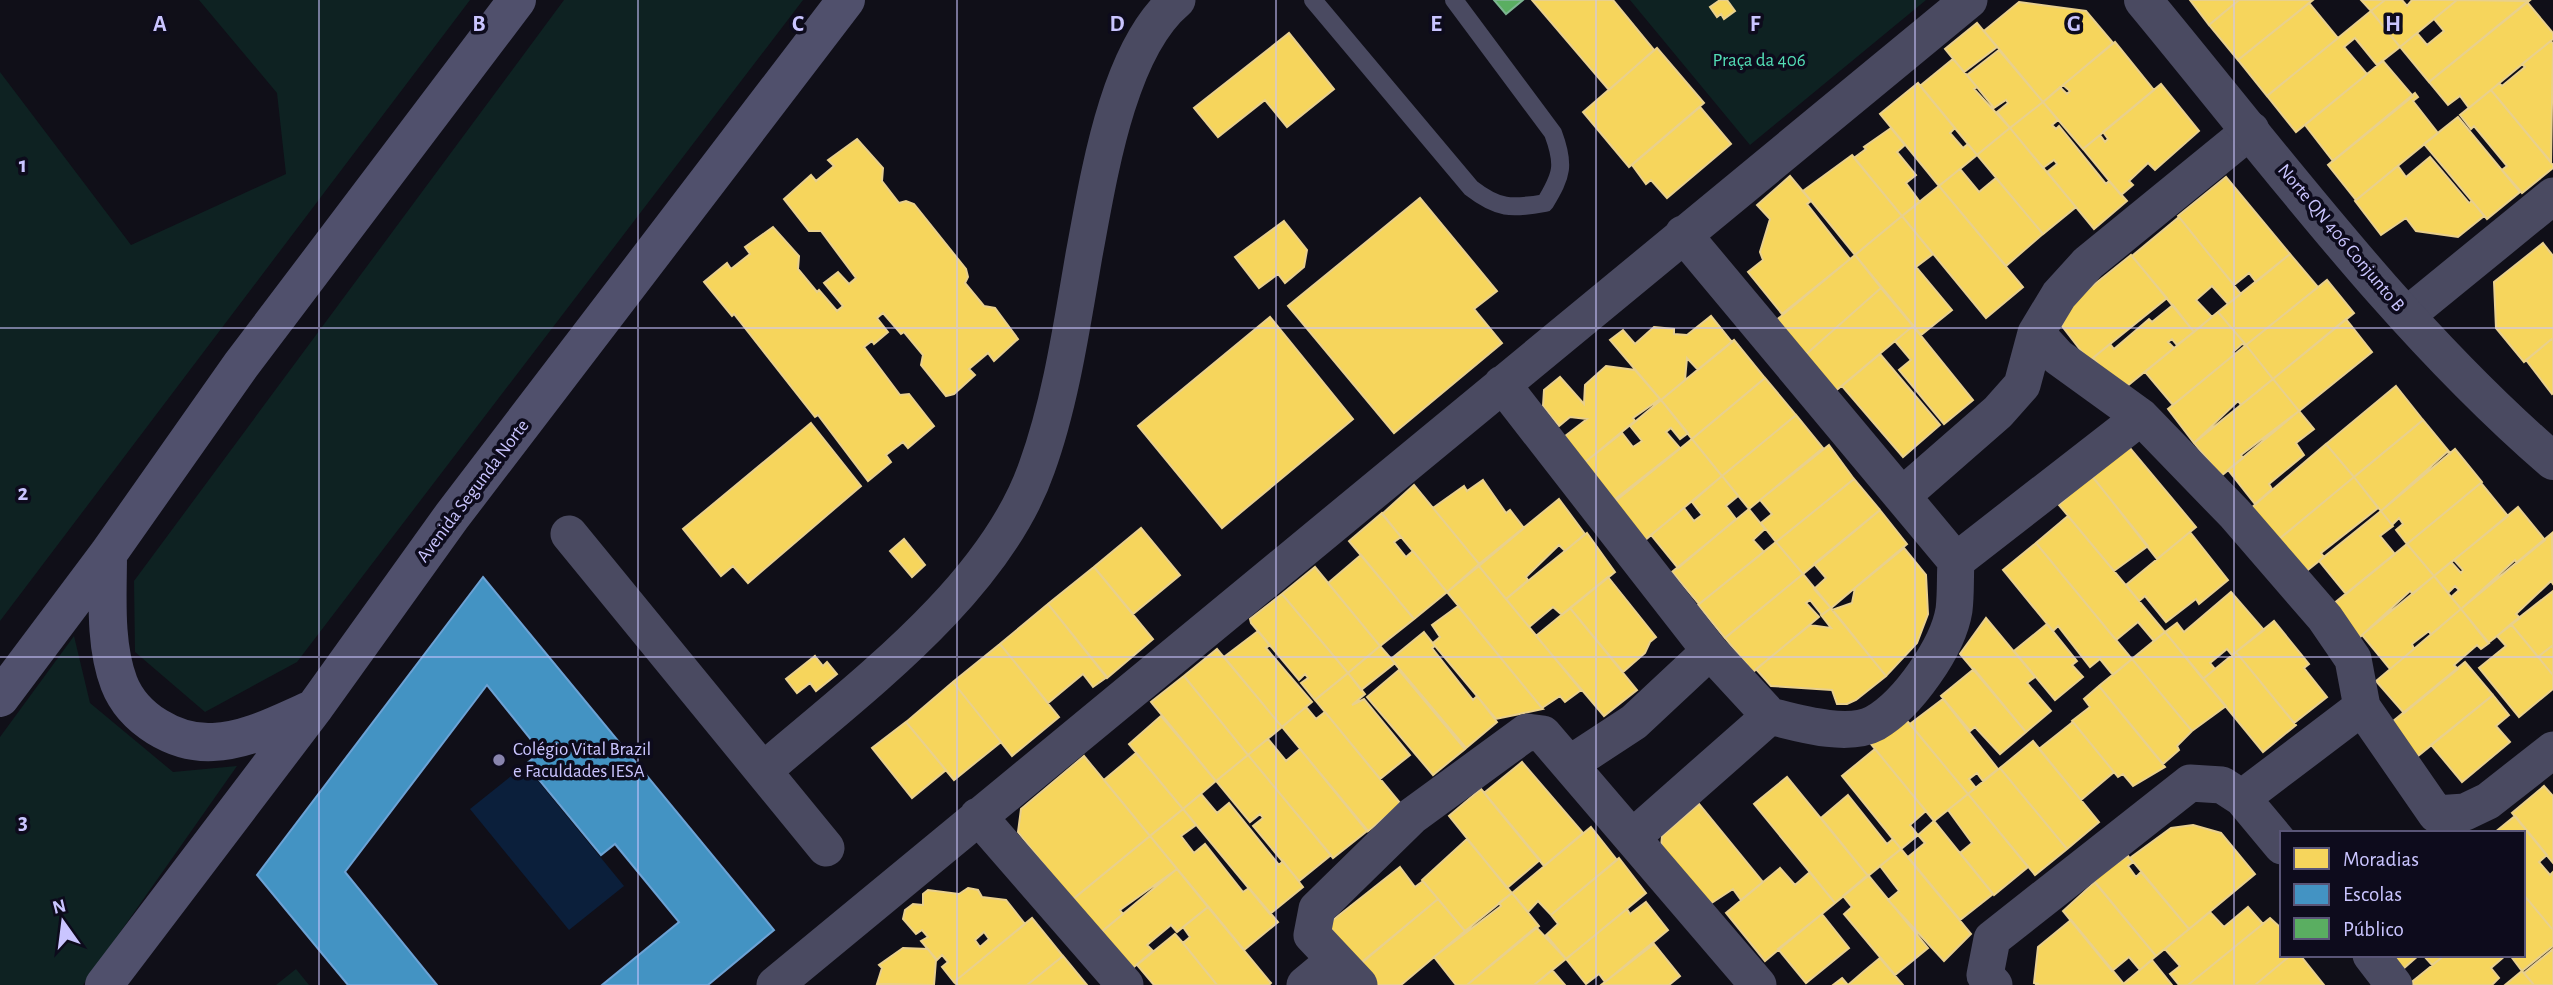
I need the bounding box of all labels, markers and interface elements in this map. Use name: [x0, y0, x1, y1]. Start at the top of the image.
text: A: [153, 13, 167, 36]
text: B: [472, 13, 486, 36]
text: C: [792, 13, 804, 36]
text: D: [1109, 13, 1125, 36]
text: E: [1430, 13, 1442, 36]
text: F: [1750, 13, 1761, 36]
text: G: [2067, 13, 2081, 36]
text: H: [2385, 13, 2401, 36]
park label: Praça da 406: [1712, 51, 1806, 70]
text: 1: [19, 154, 27, 177]
street label: Norte QN 406 Conjunto B: [2274, 161, 2408, 315]
street label: Avenida Segunda Norte: [413, 416, 533, 566]
text: 2: [18, 482, 29, 505]
place label: Colégio Vital Brazil e Faculdades IESA: [513, 740, 651, 781]
marker: Colégio Vital Brazil e Faculdades IESA: [491, 752, 507, 768]
text: 3: [18, 811, 28, 834]
legend: [2280, 831, 2525, 957]
text: Moradias: [2343, 849, 2419, 870]
text: Escolas: [2343, 884, 2402, 905]
north arrow: [28, 887, 98, 957]
text: N: [51, 896, 68, 918]
text: Público: [2343, 919, 2404, 940]

